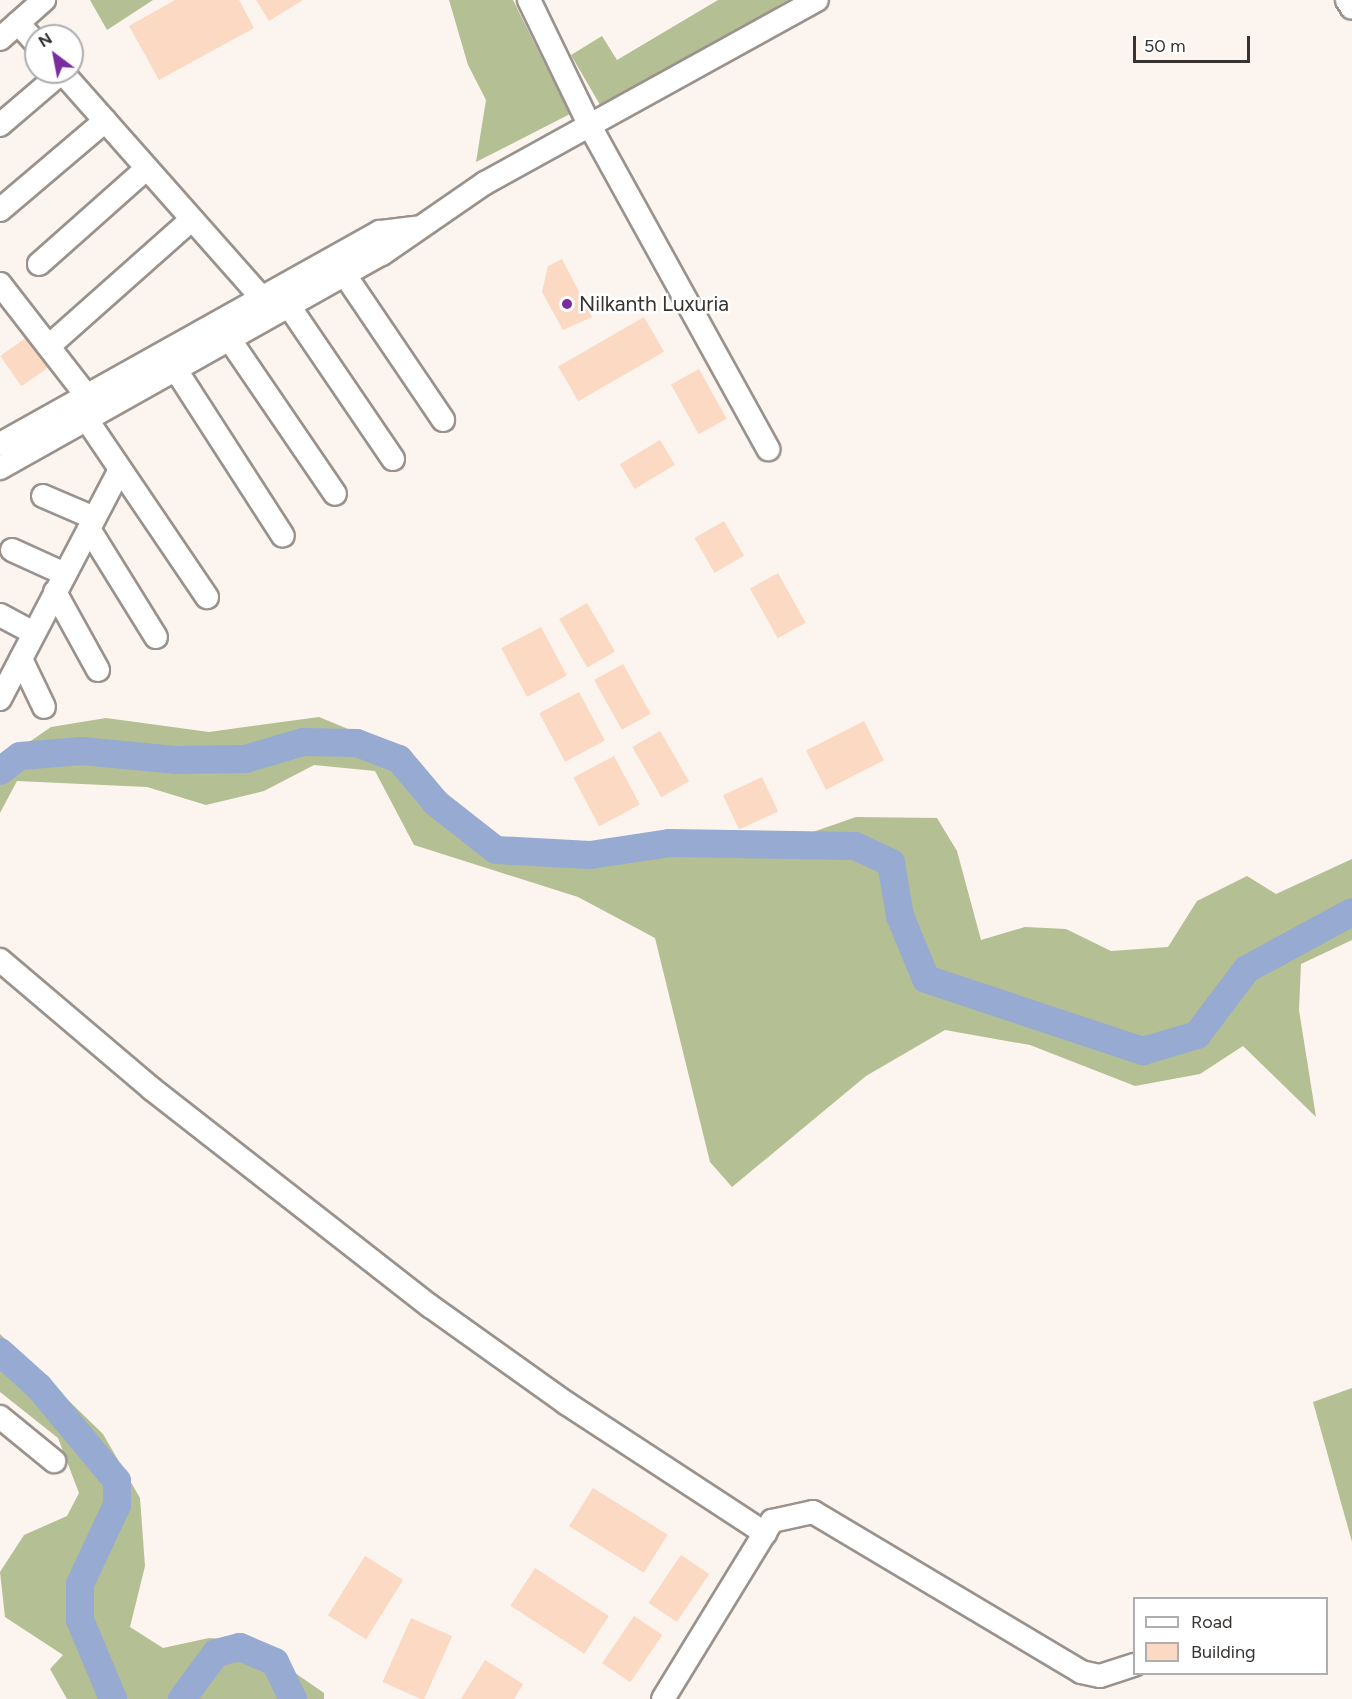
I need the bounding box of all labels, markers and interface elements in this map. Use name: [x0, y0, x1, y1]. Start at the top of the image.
north arrow: [24, 24, 84, 84]
scale bar: [1136, 24, 1253, 62]
text: N: [35, 29, 56, 51]
text: 50 m: [1144, 35, 1186, 57]
place label: Nilkanth Luxuria: [579, 291, 729, 317]
marker: Nilkanth Luxuria: [560, 297, 574, 311]
legend: [1133, 1597, 1328, 1675]
text: Road: [1191, 1611, 1232, 1633]
text: Building: [1191, 1641, 1256, 1663]

